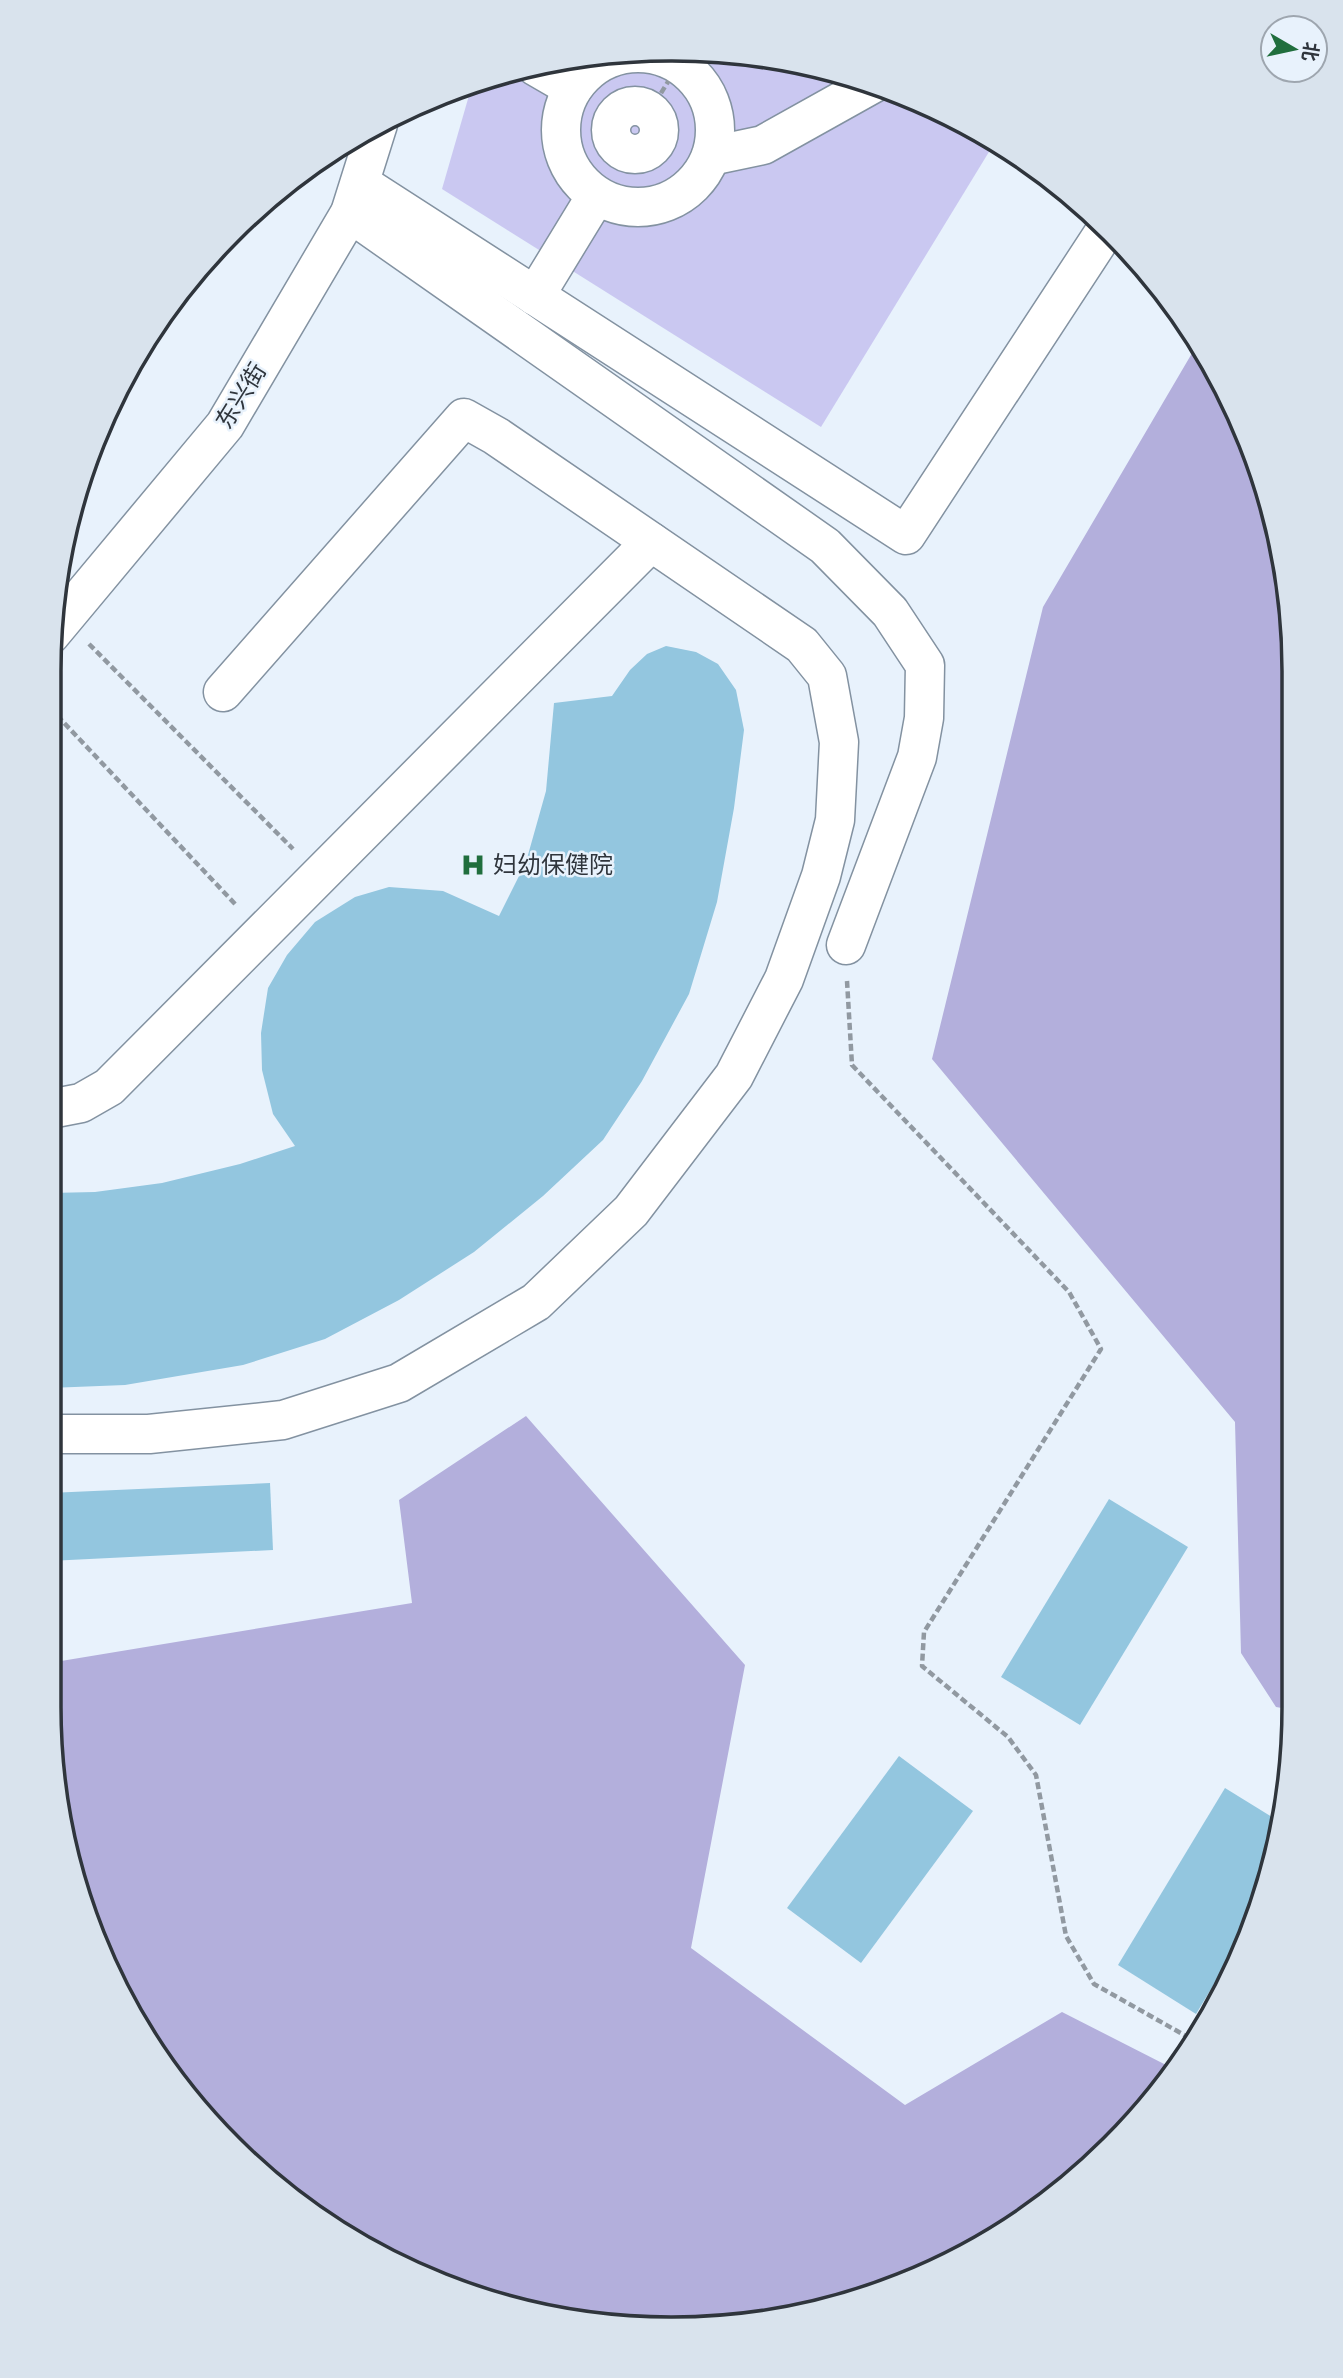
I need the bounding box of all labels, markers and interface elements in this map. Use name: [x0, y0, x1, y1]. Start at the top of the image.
north arrow: [1259, 14, 1329, 84]
text: 北: [1298, 41, 1322, 63]
street label: 东兴街: [210, 358, 271, 433]
hospital icon: 妇幼保健院: [459, 851, 487, 879]
place label: 妇幼保健院: [493, 851, 613, 878]

